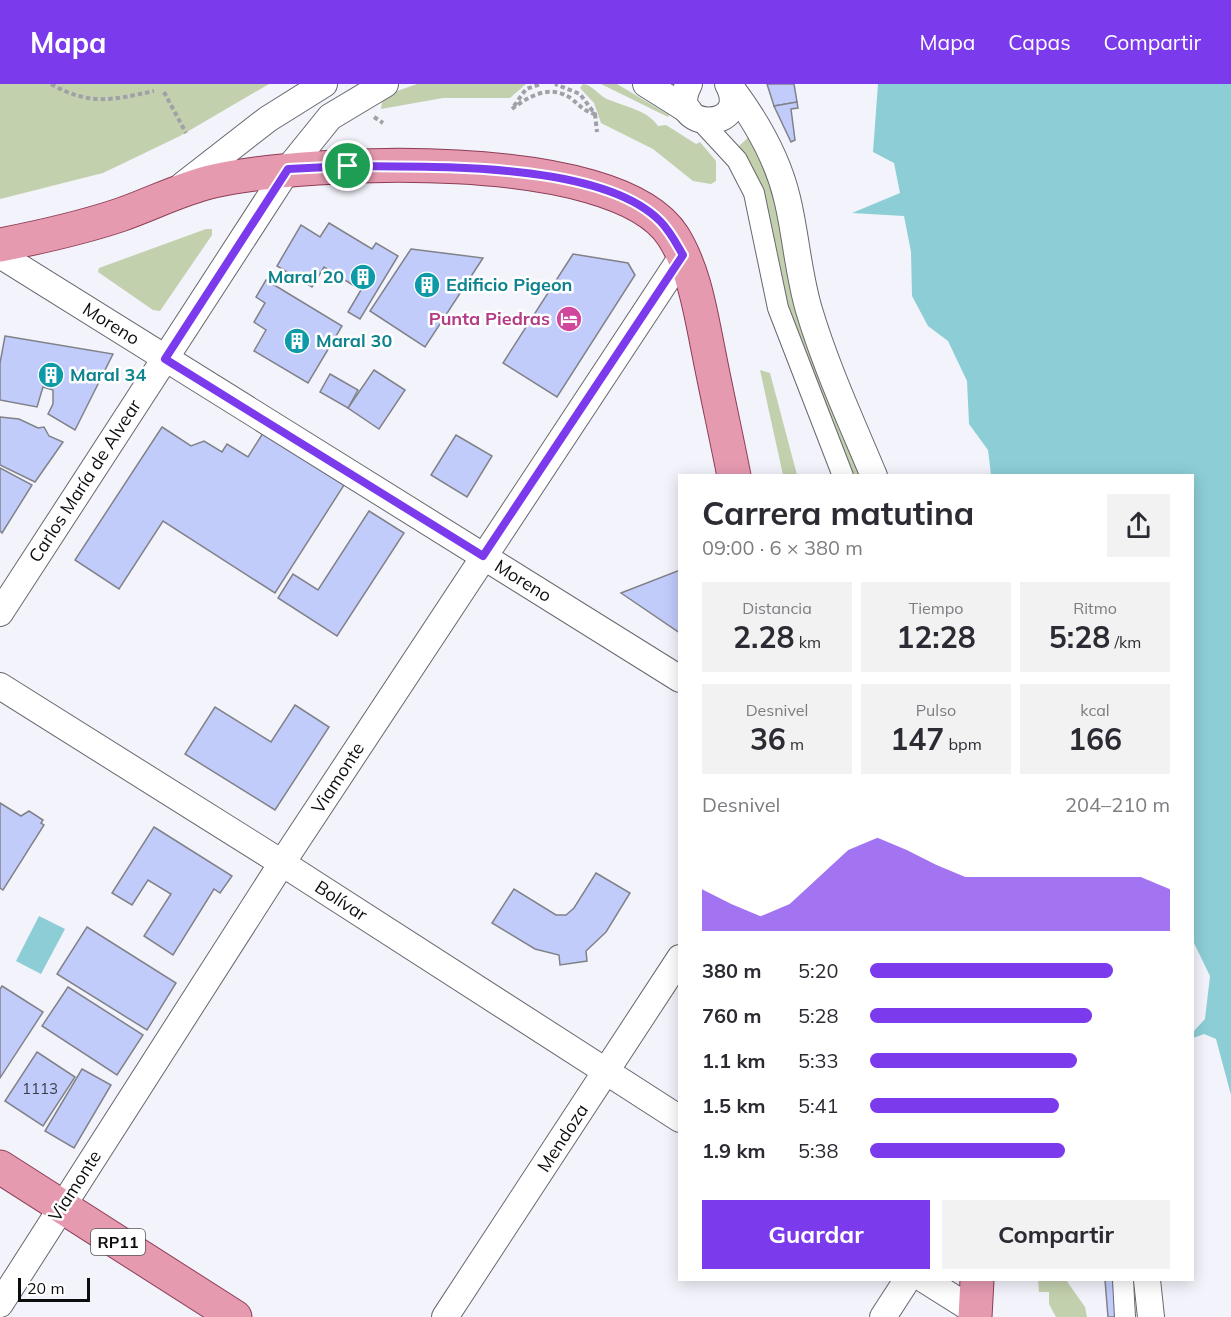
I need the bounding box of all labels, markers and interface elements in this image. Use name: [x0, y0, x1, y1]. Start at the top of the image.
text: Mapa: [30, 25, 106, 60]
text: Mapa: [920, 29, 975, 55]
text: Capas: [1008, 29, 1071, 55]
text: Compartir: [1104, 29, 1201, 55]
pin: [322, 140, 373, 191]
icon: arrive: [331, 149, 364, 182]
building icon: Maral 20: [348, 262, 378, 292]
place label: Maral 20: [268, 265, 344, 288]
building icon: Edificio Pigeon: [412, 270, 442, 300]
place label: Edificio Pigeon: [446, 273, 572, 296]
street label: Moreno: [79, 297, 144, 350]
hotel icon: Punta Piedras: [554, 304, 584, 334]
place label: Punta Piedras: [429, 307, 550, 330]
building icon: Maral 30: [282, 326, 312, 356]
place label: Maral 30: [316, 329, 392, 352]
building icon: Maral 34: [36, 360, 66, 390]
place label: Maral 34: [70, 363, 146, 386]
street label: Carlos María de Alvear: [23, 395, 146, 566]
text: Carrera matutina: [702, 492, 974, 533]
button: share: [1107, 494, 1170, 557]
text: 09:00 · 6 × 380 m: [702, 535, 863, 560]
street label: Moreno: [491, 554, 556, 607]
text: Distancia: [742, 598, 812, 618]
text: Tiempo: [909, 598, 963, 618]
text: Ritmo: [1073, 598, 1117, 618]
text: 2.28: [733, 618, 794, 656]
text: 12:28: [896, 618, 976, 656]
text: 5:28: [1049, 618, 1110, 656]
text: km: [794, 632, 821, 652]
text: /km: [1110, 632, 1141, 652]
text: Desnivel: [746, 700, 808, 720]
text: Pulso: [916, 700, 956, 720]
text: kcal: [1080, 700, 1110, 720]
text: 36: [750, 720, 786, 758]
text: 147: [890, 720, 944, 758]
text: 166: [1068, 720, 1122, 758]
text: m: [786, 734, 804, 754]
text: bpm: [944, 734, 982, 754]
street label: Viamonte: [306, 738, 369, 818]
text: Desnivel: [702, 792, 780, 817]
text: 204–210 m: [1065, 792, 1170, 817]
street label: Bolívar: [311, 875, 372, 926]
text: 380 m: [702, 958, 761, 983]
text: 5:20: [798, 958, 839, 983]
text: 760 m: [702, 1003, 761, 1028]
text: 5:28: [798, 1003, 839, 1028]
text: 1.1 km: [702, 1048, 765, 1073]
text: 5:33: [798, 1048, 839, 1073]
house number: 1113: [22, 1079, 58, 1098]
text: 1.5 km: [702, 1093, 765, 1118]
text: 5:41: [798, 1093, 839, 1118]
street label: Mendoza: [532, 1099, 593, 1176]
text: 1.9 km: [702, 1138, 765, 1163]
text: 5:38: [798, 1138, 839, 1163]
street label: Viamonte: [43, 1146, 106, 1226]
button: Guardar: [702, 1200, 930, 1269]
button: Compartir: [942, 1200, 1170, 1269]
road number: RP11: [91, 1229, 145, 1255]
scale bar: [18, 1275, 90, 1302]
text: 20 m: [27, 1278, 64, 1298]

